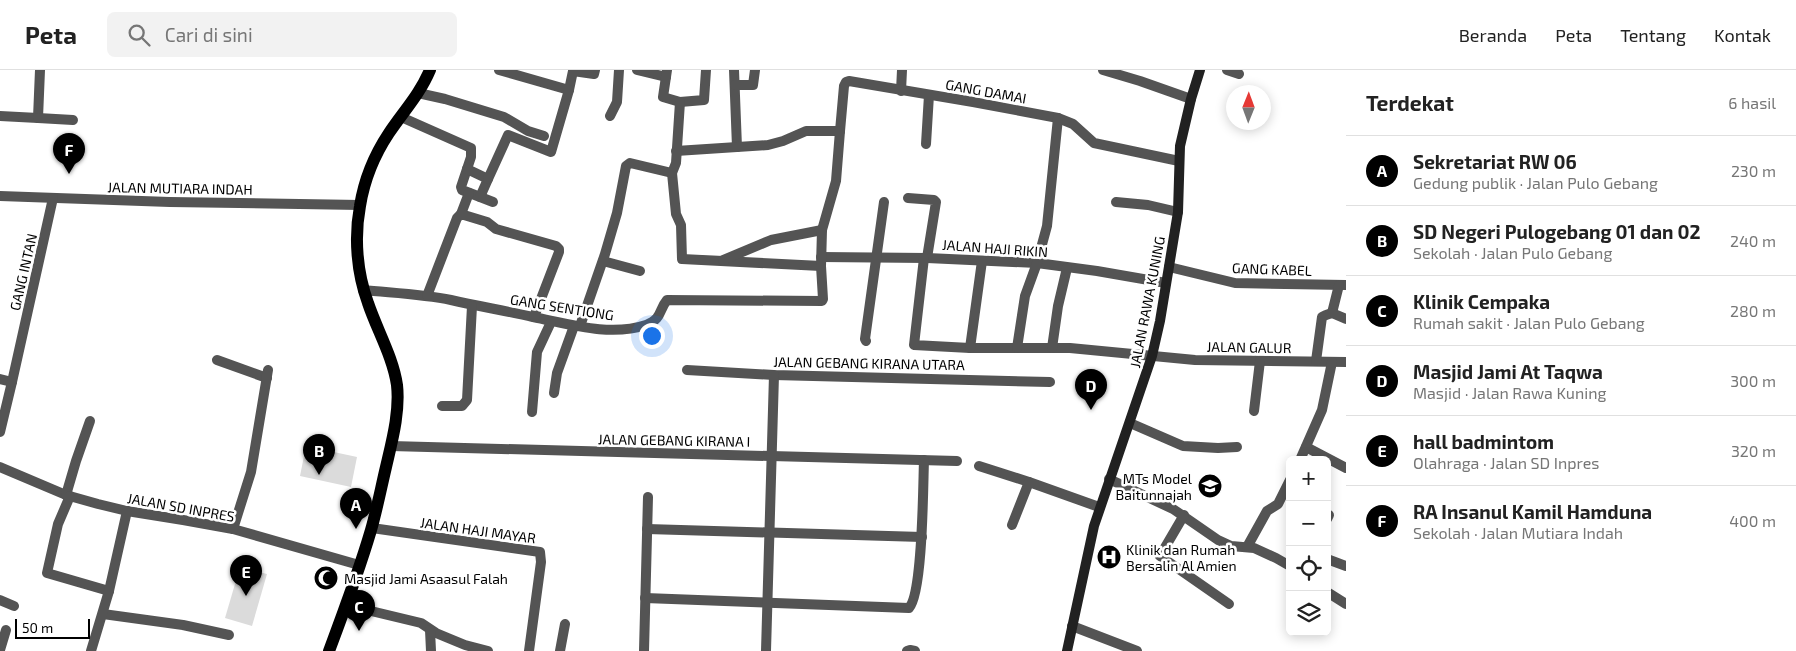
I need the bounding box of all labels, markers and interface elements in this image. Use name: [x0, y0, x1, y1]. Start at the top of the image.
search box: [107, 12, 457, 57]
text: Peta: [25, 20, 77, 49]
icon: search: [125, 21, 153, 49]
text: Cari di sini: [165, 23, 253, 46]
text: Beranda: [1459, 24, 1527, 46]
text: Peta: [1555, 24, 1592, 46]
text: Tentang: [1620, 24, 1686, 46]
text: Kontak: [1714, 24, 1771, 46]
street label: GANG DAMAI: [944, 76, 1028, 106]
north arrow: [1226, 85, 1271, 130]
text: Terdekat: [1366, 90, 1454, 115]
text: 6 hasil: [1728, 93, 1776, 112]
pin: F: [53, 133, 85, 174]
text: Sekretariat RW 06: [1413, 150, 1577, 173]
text: A: [1377, 161, 1387, 180]
text: 230 m: [1731, 161, 1776, 180]
text: Gedung publik · Jalan Pulo Gebang: [1413, 173, 1658, 192]
street label: JALAN MUTIARA INDAH: [107, 178, 253, 198]
text: SD Negeri Pulogebang 01 dan 02: [1413, 220, 1701, 243]
text: B: [1377, 231, 1387, 250]
text: 240 m: [1730, 231, 1776, 250]
street label: GANG INTAN: [6, 232, 40, 312]
street label: JALAN RAWA KUNING: [1126, 235, 1168, 369]
street label: JALAN HAJI RIKIN: [941, 236, 1049, 260]
text: Sekolah · Jalan Pulo Gebang: [1413, 243, 1612, 262]
street label: GANG KABEL: [1232, 259, 1312, 279]
street label: GANG SENTIONG: [509, 290, 615, 324]
text: Klinik Cempaka: [1413, 290, 1550, 313]
text: C: [1377, 301, 1387, 320]
text: 280 m: [1730, 301, 1776, 320]
text: Rumah sakit · Jalan Pulo Gebang: [1413, 313, 1645, 332]
your location: [639, 323, 665, 349]
street label: JALAN GALUR: [1206, 338, 1292, 356]
street label: JALAN GEBANG KIRANA UTARA: [773, 353, 965, 373]
text: Masjid Jami At Taqwa: [1413, 360, 1603, 383]
pin: D: [1075, 369, 1107, 410]
text: D: [1377, 371, 1387, 390]
text: 300 m: [1730, 371, 1776, 390]
text: Masjid · Jalan Rawa Kuning: [1413, 383, 1606, 402]
street label: JALAN GEBANG KIRANA I: [598, 430, 750, 450]
text: hall badmintom: [1413, 430, 1554, 453]
pin: B: [303, 434, 335, 475]
text: E: [1377, 441, 1387, 460]
text: 320 m: [1731, 441, 1776, 460]
text: Olahraga · Jalan SD Inpres: [1413, 453, 1599, 472]
map controls: [1286, 456, 1331, 636]
button: +: [1286, 456, 1331, 501]
place label: MTs Model Baitunnajah: [1116, 470, 1193, 503]
school or university icon: MTs Model Baitunnajah: [1197, 473, 1223, 499]
pin: A: [340, 488, 372, 529]
street label: JALAN SD INPRES: [126, 489, 236, 525]
text: RA Insanul Kamil Hamduna: [1413, 500, 1652, 523]
button: −: [1286, 501, 1331, 546]
text: F: [1378, 511, 1386, 530]
text: 400 m: [1729, 511, 1776, 530]
street label: JALAN HAJI MAYAR: [419, 513, 537, 547]
text: Sekolah · Jalan Mutiara Indah: [1413, 523, 1623, 542]
place label: Klinik dan Rumah Bersalin Al Amien: [1126, 541, 1237, 574]
hospital icon: Klinik dan Rumah Bersalin Al Amien: [1096, 544, 1122, 570]
button: locate: [1286, 546, 1331, 591]
pin: E: [230, 555, 262, 596]
mosque icon: Masjid Jami Asaasul Falah: [313, 565, 339, 591]
place label: Masjid Jami Asaasul Falah: [344, 570, 508, 587]
pin: C: [343, 590, 375, 631]
button: layers: [1286, 591, 1331, 636]
scale bar: [15, 616, 90, 639]
text: 50 m: [22, 619, 53, 636]

